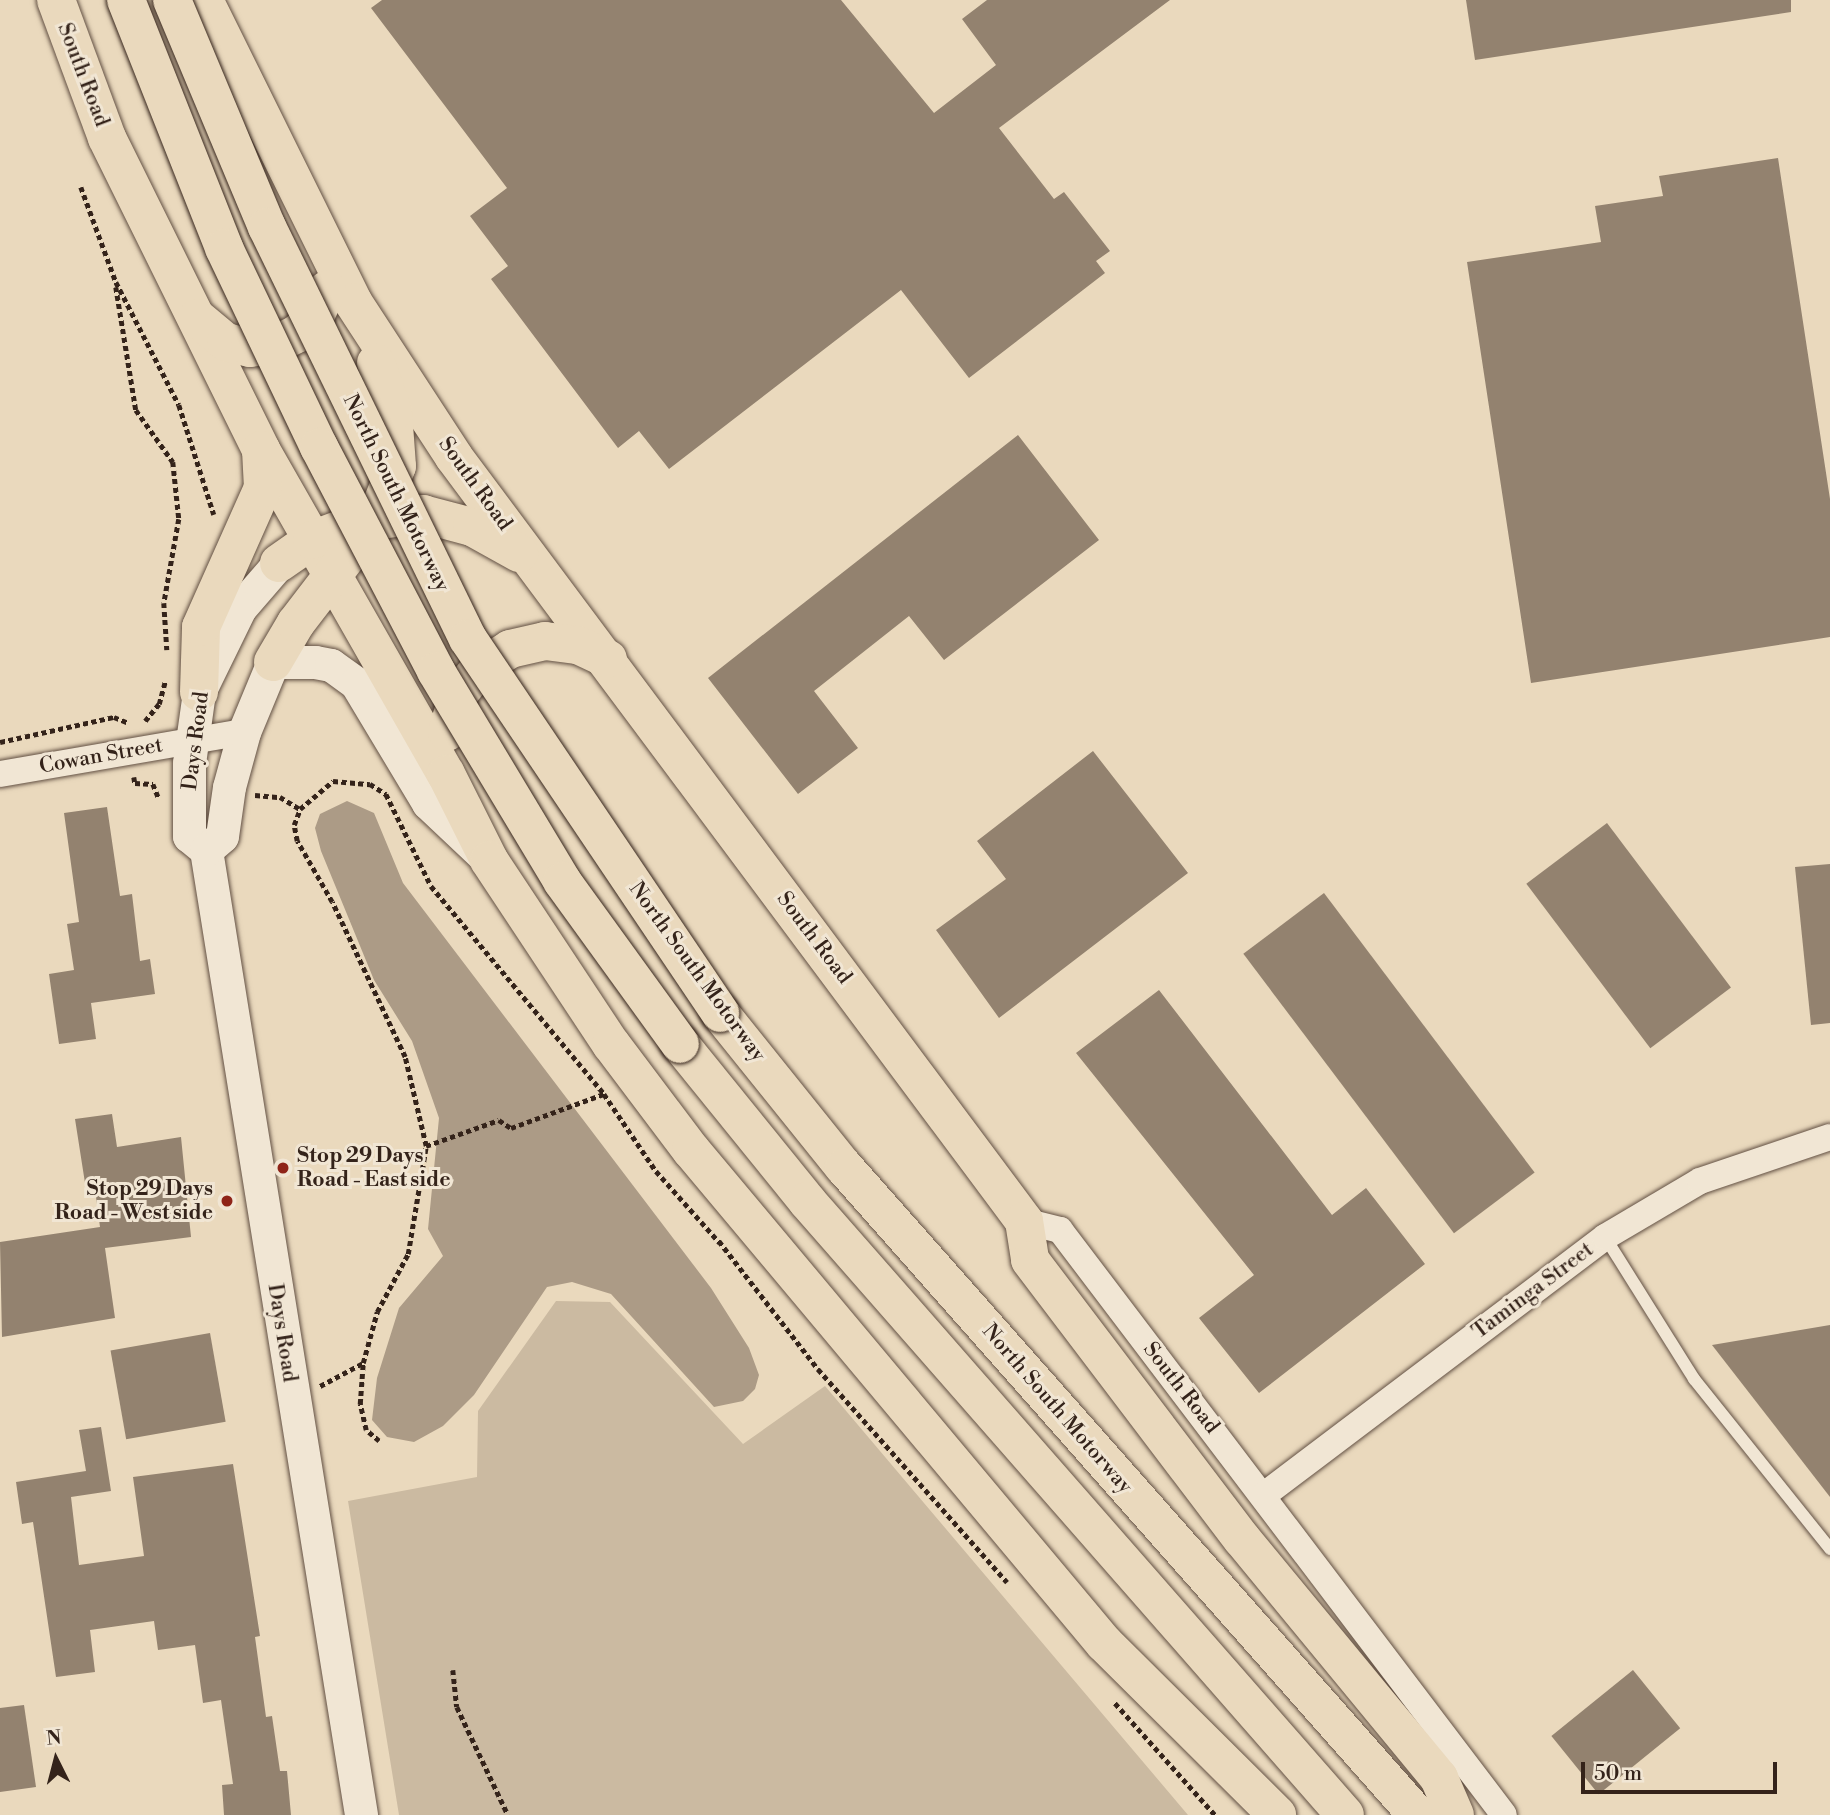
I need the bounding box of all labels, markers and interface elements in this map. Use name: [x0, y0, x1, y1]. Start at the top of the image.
street label: South Road: [52, 20, 114, 130]
street label: North South Motorway: [337, 390, 455, 596]
street label: South Road: [433, 432, 517, 536]
street label: Days Road: [177, 690, 215, 792]
street label: Cowan Street: [37, 733, 165, 779]
street label: North South Motorway: [623, 877, 771, 1067]
street label: South Road: [771, 887, 857, 989]
place label: Stop 29 Days Road - East side: [297, 1143, 451, 1193]
marker: Stop 29 Days Road - East side: [275, 1160, 291, 1176]
place label: Stop 29 Days Road - West side: [55, 1176, 213, 1226]
marker: Stop 29 Days Road - West side: [219, 1193, 235, 1209]
street label: Taminga Street: [1468, 1237, 1598, 1345]
street label: Days Road: [262, 1282, 302, 1384]
street label: North South Motorway: [977, 1319, 1137, 1499]
street label: South Road: [1138, 1337, 1224, 1439]
north arrow: [21, 1724, 91, 1794]
text: N: [45, 1725, 63, 1751]
scale bar: [1585, 1748, 1781, 1792]
text: 50 m: [1594, 1761, 1642, 1787]

